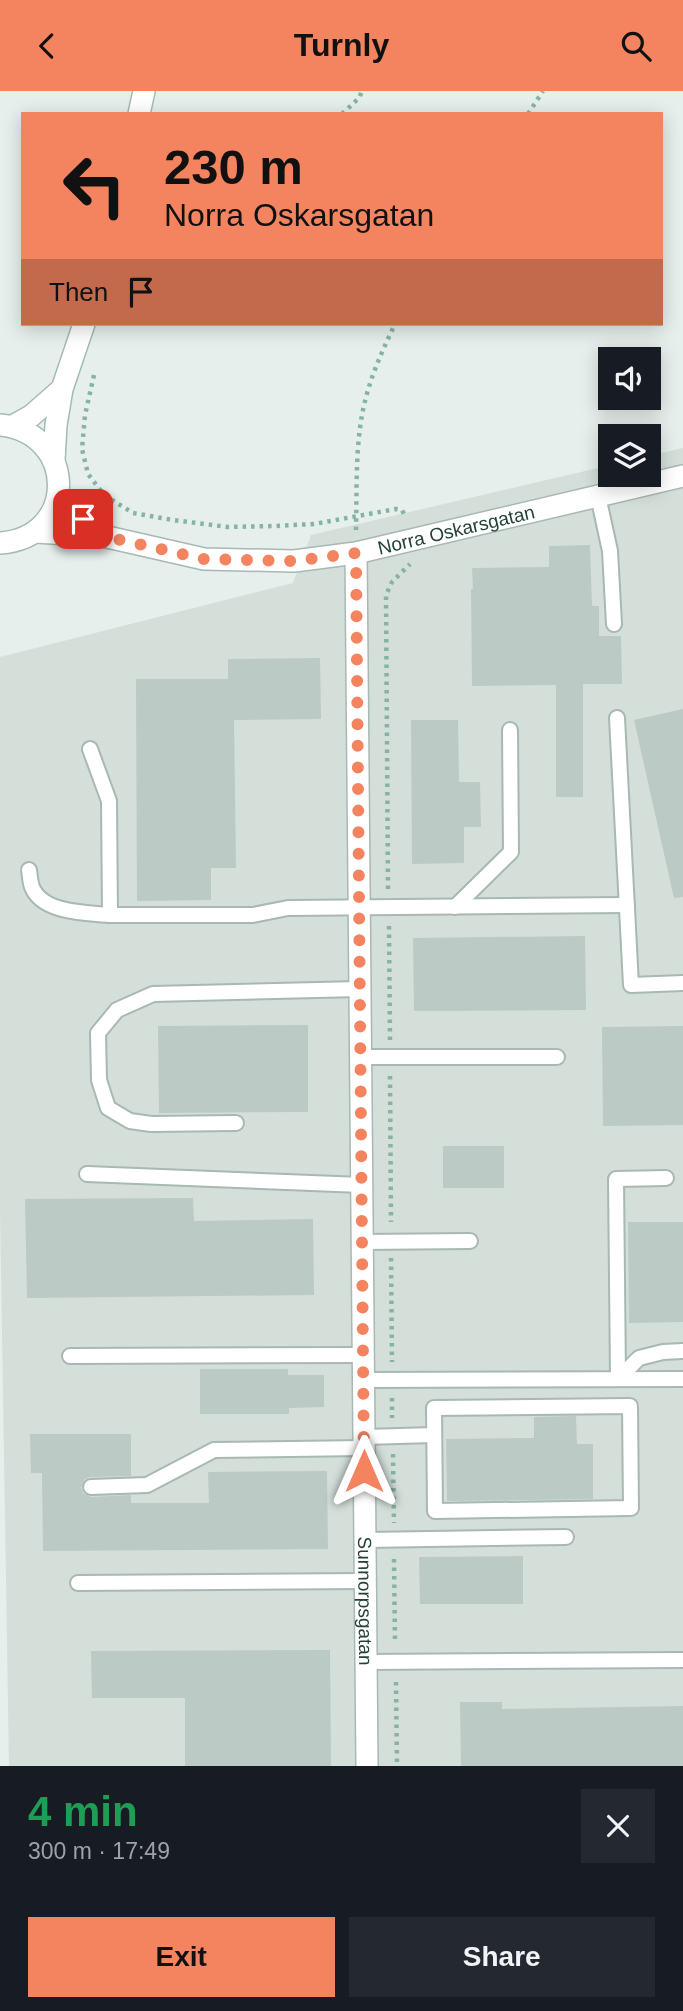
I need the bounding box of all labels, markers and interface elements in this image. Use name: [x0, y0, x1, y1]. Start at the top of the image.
icon: back: [28, 27, 66, 65]
text: Turnly: [294, 27, 389, 63]
icon: search: [617, 27, 655, 65]
icon: left: [49, 140, 140, 231]
text: 230 m: [164, 140, 303, 194]
text: Norra Oskarsgatan: [164, 197, 434, 233]
icon: arrive: [122, 273, 160, 311]
text: Then: [49, 277, 108, 307]
map controls: [598, 347, 661, 487]
button: sound: [598, 347, 661, 410]
button: layers: [598, 424, 661, 487]
pin: [53, 489, 113, 549]
icon: arrive: [64, 500, 102, 538]
street label: Norra Oskarsgatan: [375, 501, 537, 558]
position arrow: [327, 1434, 401, 1508]
street label: Sunnorpsgatan: [354, 1536, 377, 1666]
text: 4 min: [28, 1788, 138, 1835]
button: close: [581, 1789, 655, 1863]
text: 300 m · 17:49: [28, 1838, 170, 1864]
button: Exit: [28, 1917, 335, 1997]
button: Share: [349, 1917, 655, 1997]

